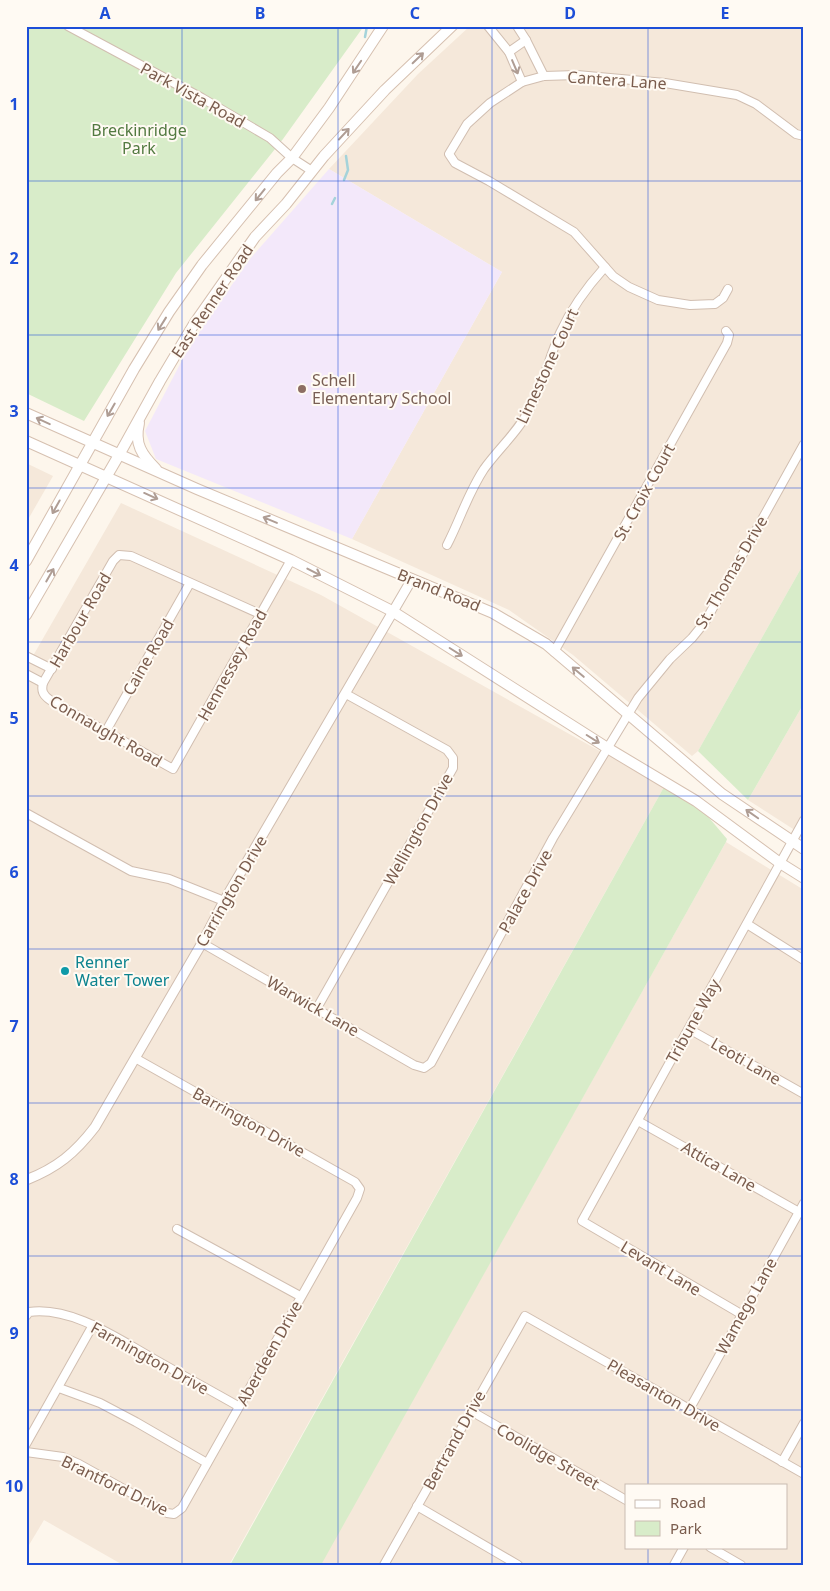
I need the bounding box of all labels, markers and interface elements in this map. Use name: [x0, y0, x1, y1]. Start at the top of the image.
text: A: [99, 2, 111, 24]
text: B: [255, 2, 265, 24]
text: C: [410, 2, 420, 24]
text: D: [564, 2, 576, 24]
text: E: [721, 2, 730, 24]
one-way arrow: [412, 52, 425, 64]
street label: Park Vista Road: [137, 57, 249, 133]
one-way arrow: [511, 59, 521, 74]
one-way arrow: [352, 60, 362, 74]
street label: Cantera Lane: [567, 66, 667, 94]
text: 1: [9, 93, 19, 115]
park label: Breckinridge Park: [91, 119, 187, 159]
one-way arrow: [338, 128, 350, 141]
one-way arrow: [254, 188, 265, 201]
street label: East Renner Road: [166, 240, 258, 362]
text: 2: [9, 247, 19, 269]
street label: Limestone Court: [511, 305, 583, 427]
one-way arrow: [156, 317, 166, 331]
place label: Schell Elementary School: [312, 369, 451, 409]
marker: Schell Elementary School: [296, 383, 308, 395]
text: 3: [9, 400, 19, 422]
one-way arrow: [106, 402, 115, 417]
one-way arrow: [36, 415, 51, 425]
street label: St. Croix Court: [608, 439, 680, 545]
one-way arrow: [143, 492, 158, 502]
one-way arrow: [51, 499, 61, 514]
street label: St. Thomas Drive: [690, 512, 772, 632]
one-way arrow: [263, 515, 278, 524]
text: 4: [9, 554, 19, 576]
street label: Brand Road: [394, 563, 484, 617]
one-way arrow: [307, 567, 322, 577]
one-way arrow: [45, 568, 55, 582]
street label: Harbour Road: [44, 569, 116, 671]
street label: Hennessey Road: [192, 605, 272, 725]
street label: Caine Road: [117, 615, 179, 699]
one-way arrow: [448, 647, 462, 657]
one-way arrow: [572, 667, 585, 678]
street label: Connaught Road: [46, 690, 166, 772]
text: 5: [9, 707, 19, 729]
one-way arrow: [586, 733, 600, 744]
street label: Wellington Drive: [378, 769, 458, 889]
one-way arrow: [745, 809, 759, 819]
street label: Carrington Drive: [190, 831, 272, 951]
street label: Palace Drive: [493, 845, 557, 937]
text: 6: [9, 861, 19, 883]
place label: Renner Water Tower: [75, 951, 170, 991]
marker: Renner Water Tower: [59, 965, 71, 977]
street label: Warwick Lane: [263, 971, 363, 1041]
street label: Tribune Way: [661, 974, 726, 1067]
text: 7: [9, 1015, 19, 1037]
street label: Leoti Lane: [707, 1032, 785, 1090]
street label: Barrington Drive: [189, 1082, 309, 1162]
street label: Attica Lane: [678, 1136, 760, 1196]
text: 8: [9, 1168, 19, 1190]
street label: Levant Lane: [617, 1235, 705, 1301]
street label: Wamego Lane: [710, 1254, 782, 1358]
street label: Aberdeen Drive: [231, 1297, 307, 1409]
street label: Farmington Drive: [87, 1316, 213, 1400]
text: 9: [9, 1322, 19, 1344]
street label: Pleasanton Drive: [603, 1354, 725, 1436]
street label: Bertrand Drive: [418, 1386, 490, 1494]
street label: Coolidge Street: [493, 1418, 604, 1494]
street label: Brantford Drive: [58, 1450, 172, 1520]
text: 10: [5, 1475, 23, 1497]
legend: [625, 1484, 788, 1548]
text: Road: [670, 1492, 706, 1512]
text: Park: [670, 1518, 702, 1538]

